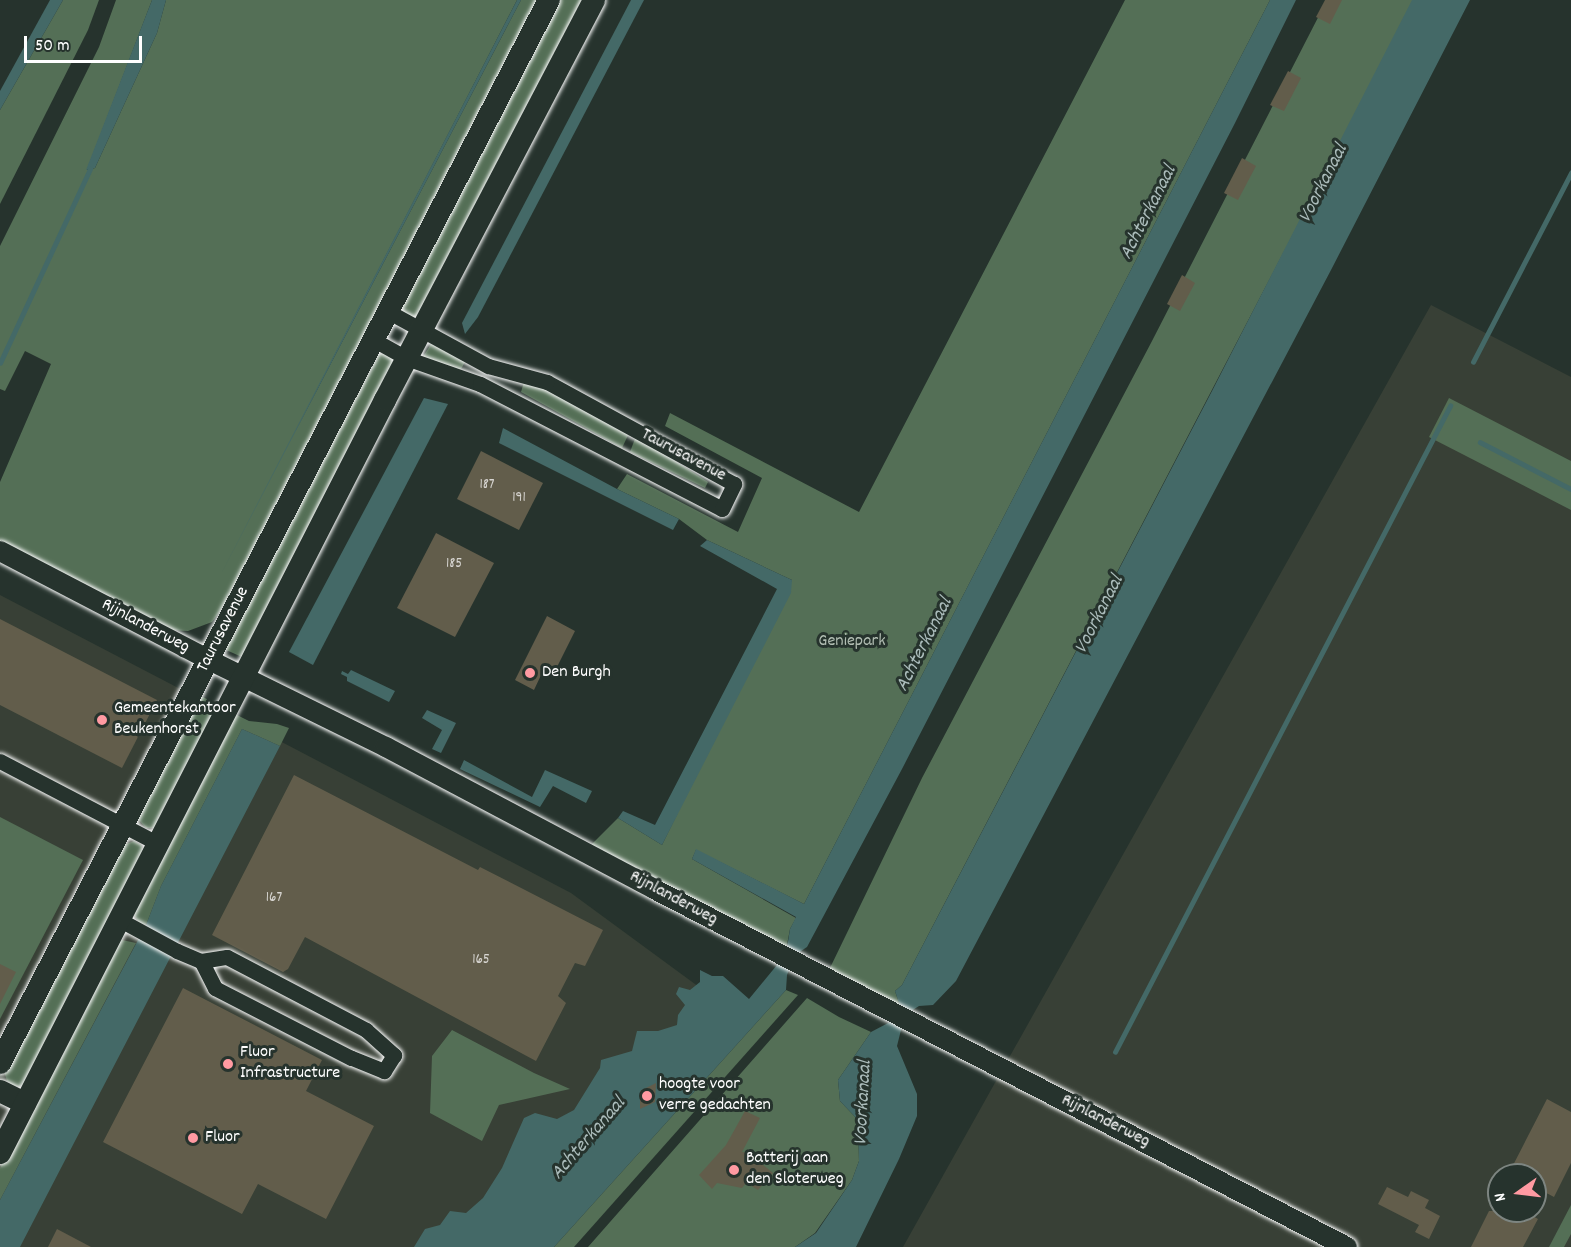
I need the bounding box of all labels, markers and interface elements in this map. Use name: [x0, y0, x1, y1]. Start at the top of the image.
scale bar: [27, 24, 146, 62]
text: 50 m: [35, 34, 70, 59]
water label: Voorkanaal: [1294, 141, 1354, 227]
water label: Achterkanaal: [1115, 162, 1183, 264]
street label: Taurusavenue: [637, 425, 729, 487]
house number: 187: [479, 477, 495, 495]
house number: 191: [512, 490, 526, 508]
house number: 185: [446, 556, 462, 574]
water label: Voorkanaal: [1070, 572, 1130, 658]
street label: Taurusavenue: [193, 584, 255, 676]
water label: Achterkanaal: [891, 594, 959, 696]
street label: Rijnlanderweg: [97, 595, 193, 659]
park label: Geniepark: [818, 631, 886, 653]
place label: Den Burgh: [542, 662, 611, 684]
marker: Den Burgh: [523, 666, 537, 680]
place label: Gemeentekantoor Beukenhorst: [114, 699, 236, 742]
marker: Gemeentekantoor Beukenhorst: [95, 713, 109, 727]
street label: Rijnlanderweg: [625, 867, 721, 931]
house number: 167: [266, 890, 282, 908]
house number: 165: [472, 952, 490, 970]
place label: Fluor Infrastructure: [240, 1043, 340, 1086]
marker: Fluor Infrastructure: [221, 1057, 235, 1071]
water label: Voorkanaal: [850, 1060, 878, 1146]
place label: hoogte voor verre gedachten: [659, 1075, 771, 1118]
marker: hoogte voor verre gedachten: [640, 1089, 654, 1103]
street label: Rijnlanderweg: [1057, 1090, 1153, 1154]
water label: Achterkanaal: [546, 1093, 632, 1185]
place label: Fluor: [205, 1127, 240, 1149]
marker: Fluor: [186, 1131, 200, 1145]
place label: Batterij aan den Sloterweg: [746, 1149, 844, 1192]
marker: Batterij aan den Sloterweg: [727, 1163, 741, 1177]
north arrow: [1487, 1163, 1547, 1223]
text: N: [1489, 1190, 1513, 1204]

